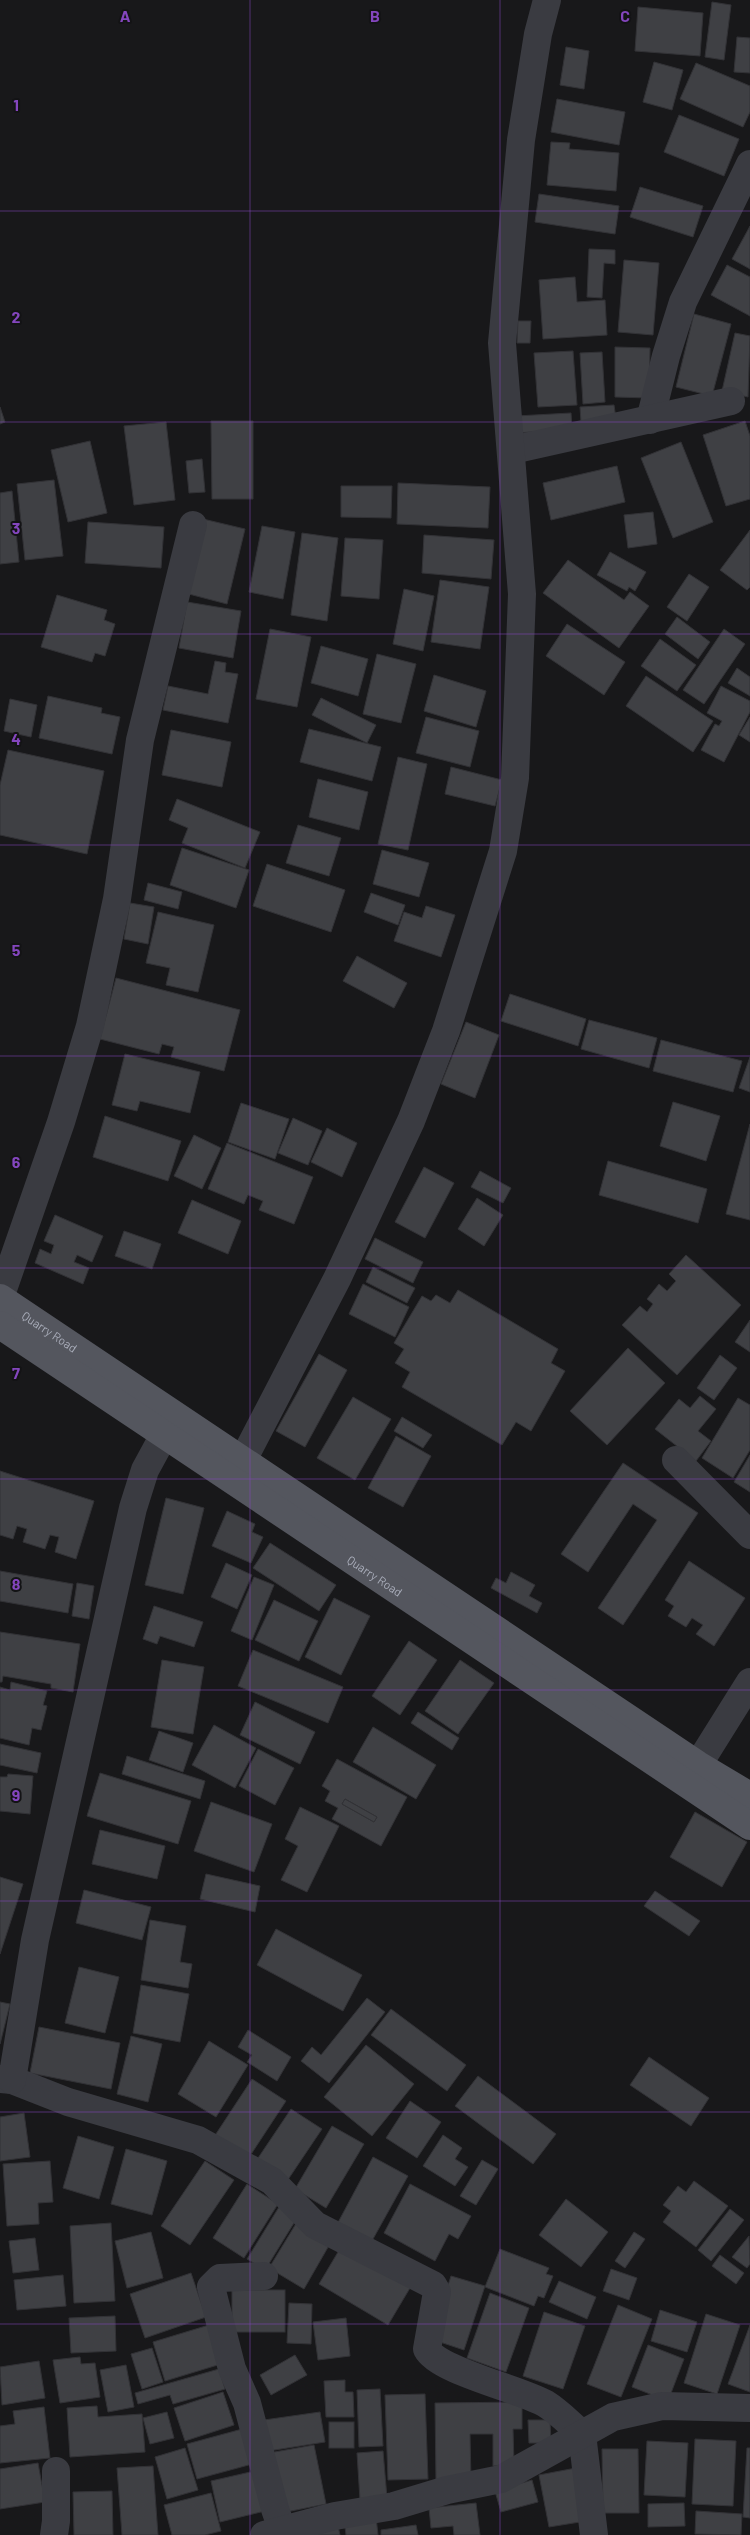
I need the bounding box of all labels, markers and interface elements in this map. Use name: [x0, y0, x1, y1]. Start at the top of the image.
text: A: [120, 6, 131, 25]
text: B: [370, 6, 380, 25]
text: C: [620, 6, 630, 25]
text: 1: [13, 95, 19, 114]
text: 2: [12, 307, 21, 326]
text: 3: [12, 518, 20, 537]
text: 4: [11, 729, 21, 748]
text: 5: [12, 940, 21, 959]
text: 6: [12, 1152, 21, 1171]
street label: Quarry Road: [20, 1308, 80, 1355]
text: 7: [12, 1363, 20, 1382]
street label: Quarry Road: [345, 1552, 405, 1599]
text: 8: [12, 1574, 21, 1593]
text: 9: [12, 1785, 20, 1804]

